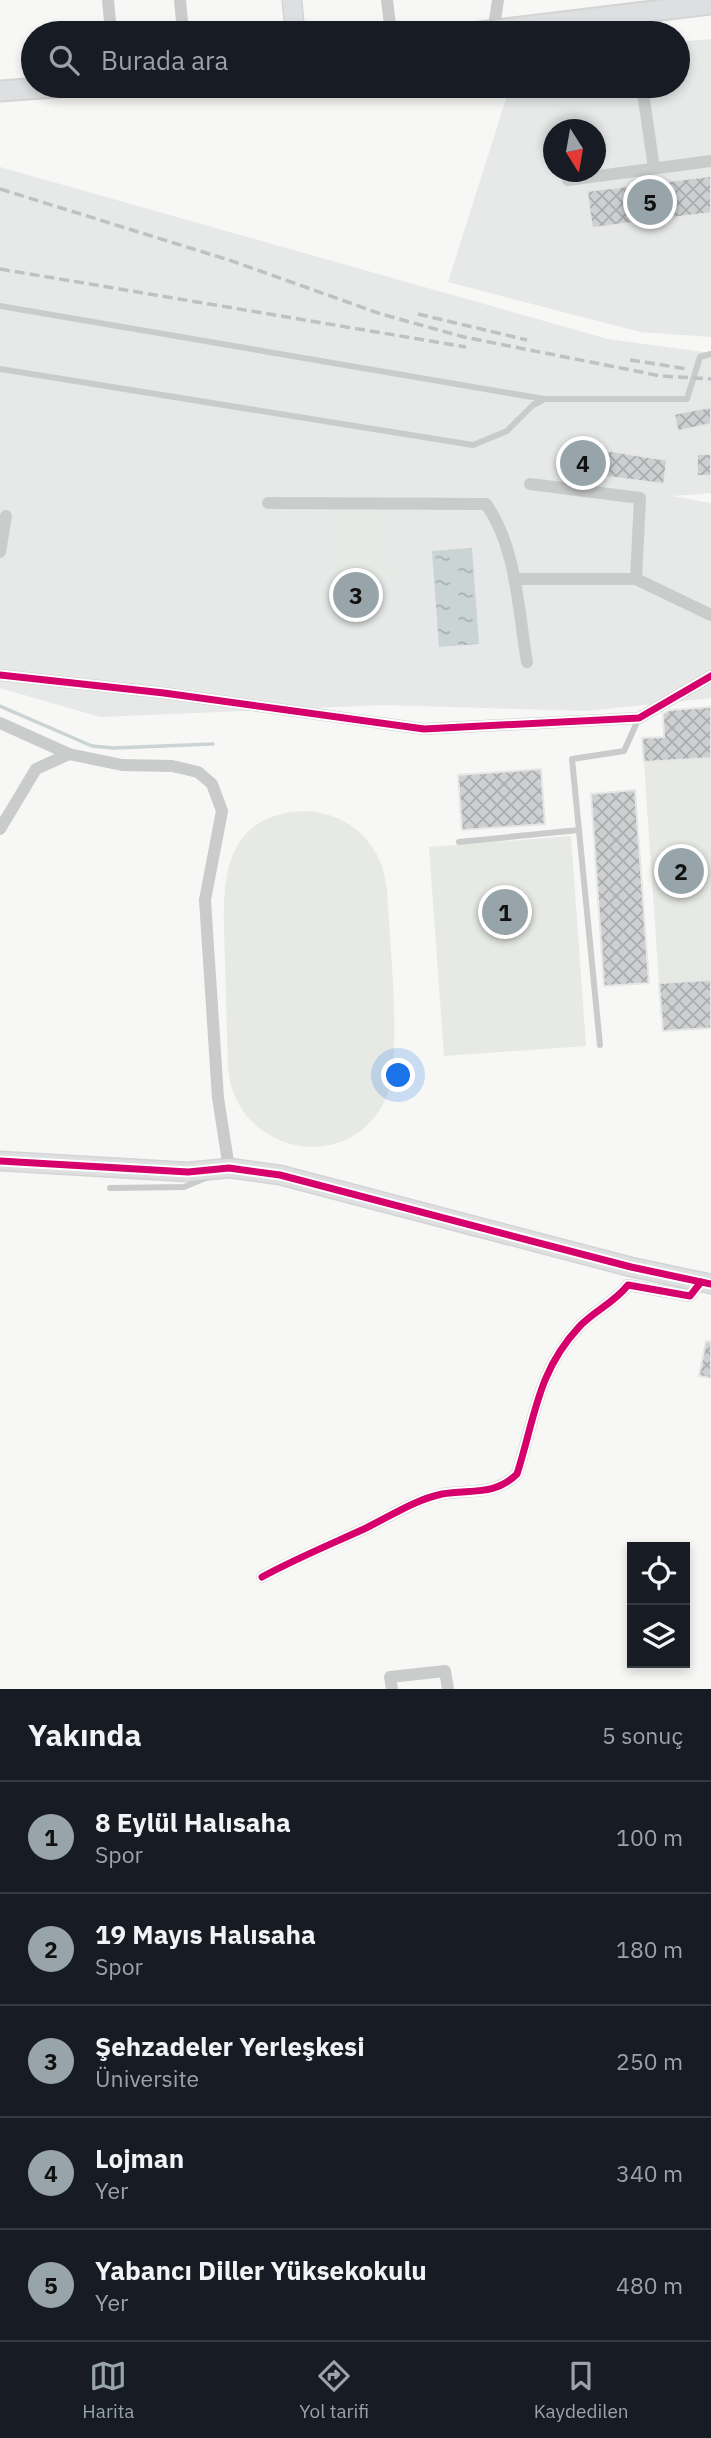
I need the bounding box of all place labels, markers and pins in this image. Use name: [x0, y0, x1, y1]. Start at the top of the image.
pin: 5: [627, 176, 673, 228]
pin: 4: [560, 437, 606, 489]
pin: 3: [333, 569, 379, 621]
pin: 2: [658, 845, 704, 897]
pin: 1: [482, 886, 528, 938]

